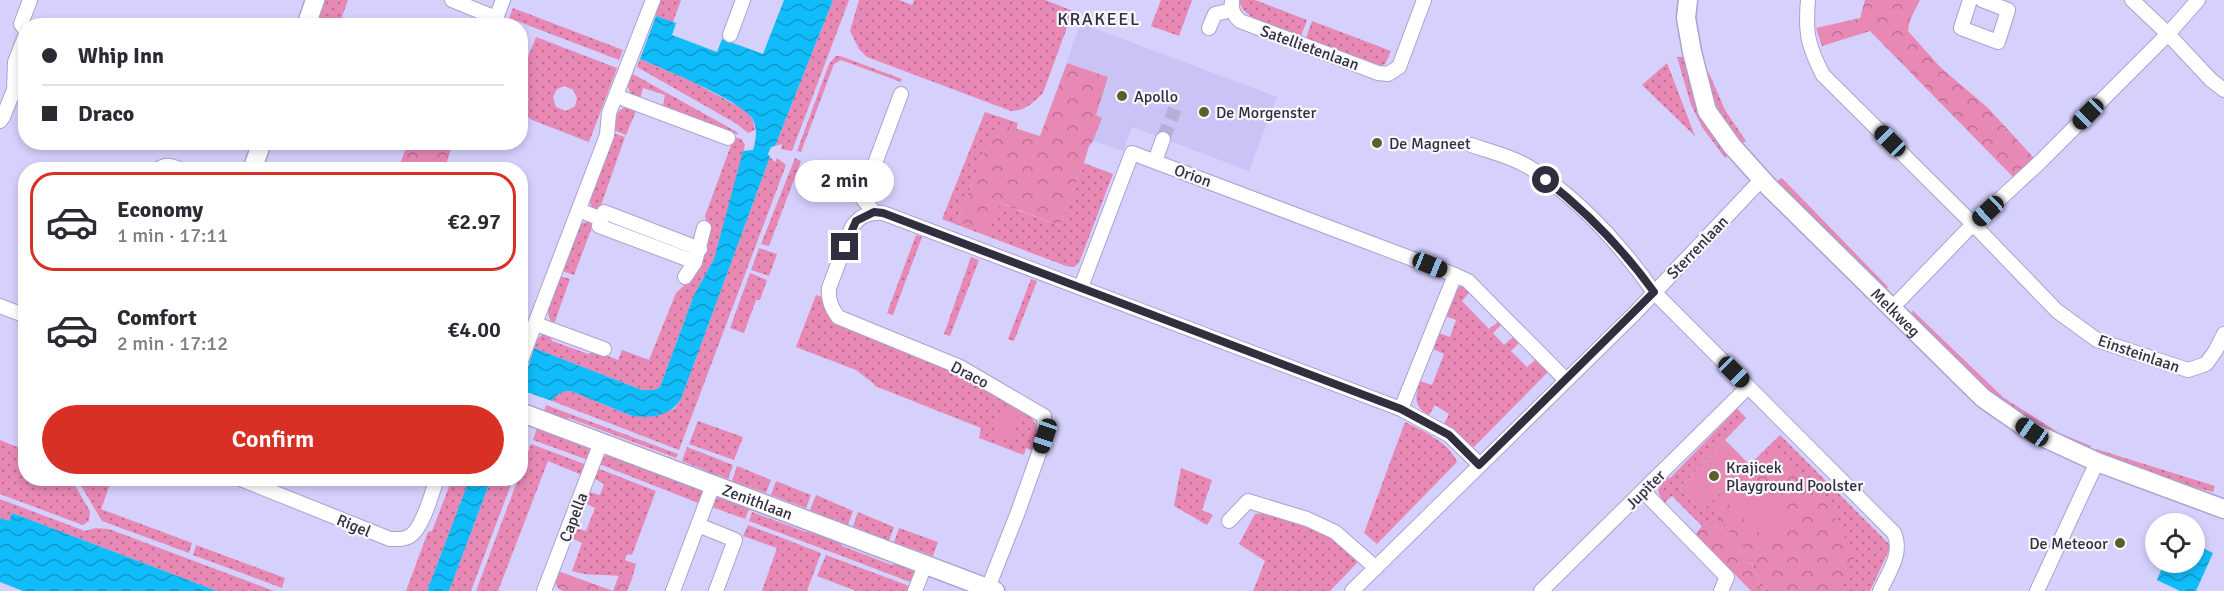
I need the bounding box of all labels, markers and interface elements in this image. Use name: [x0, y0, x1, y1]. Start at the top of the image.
district label: KRAKEEL: [1057, 8, 1141, 30]
street label: Satellietenlaan: [1258, 21, 1362, 75]
text: Whip Inn: [78, 42, 164, 69]
place label: Apollo: [1134, 87, 1178, 107]
marker: Apollo: [1115, 89, 1129, 103]
car: [2069, 95, 2107, 133]
text: Draco: [78, 100, 134, 127]
place label: De Morgenster: [1216, 103, 1317, 123]
marker: De Morgenster: [1197, 105, 1211, 119]
car: [1871, 122, 1909, 160]
place label: De Magneet: [1389, 134, 1471, 154]
marker: De Magneet: [1370, 136, 1384, 150]
callout: 2 min: [796, 160, 894, 202]
street label: Orion: [1171, 160, 1214, 192]
route start: [1532, 166, 1559, 193]
text: 2 min: [821, 168, 868, 193]
car: [1969, 192, 2007, 230]
icon: car: [45, 195, 99, 249]
text: Economy: [117, 196, 203, 223]
text: €2.97: [447, 208, 501, 235]
street label: Sterrenlaan: [1663, 212, 1733, 283]
text: 1 min · 17:11: [117, 223, 228, 248]
route end: [831, 233, 858, 260]
car: [1410, 250, 1450, 280]
street label: Melkweg: [1866, 284, 1924, 342]
icon: car: [45, 303, 99, 357]
text: Comfort: [117, 304, 197, 331]
text: €4.00: [447, 316, 501, 343]
text: 2 min · 17:12: [117, 331, 228, 356]
street label: Einsteinlaan: [2095, 331, 2182, 377]
car: [1715, 353, 1753, 391]
street label: Draco: [947, 357, 992, 393]
button: Confirm: [42, 405, 504, 474]
car: [2012, 414, 2052, 450]
car: [1031, 416, 1059, 456]
place label: Krajicek Playground Poolster: [1726, 458, 1863, 496]
street label: Jupiter: [1622, 466, 1670, 514]
marker: Krajicek Playground Poolster: [1707, 469, 1721, 483]
street label: Zenithlaan: [719, 480, 795, 525]
street label: Capella: [555, 490, 593, 545]
street label: Rigel: [334, 510, 374, 542]
map controls: [2145, 513, 2205, 573]
button: locate: [2145, 513, 2205, 573]
place label: De Meteoor: [2029, 534, 2108, 554]
marker: De Meteoor: [2113, 536, 2127, 550]

